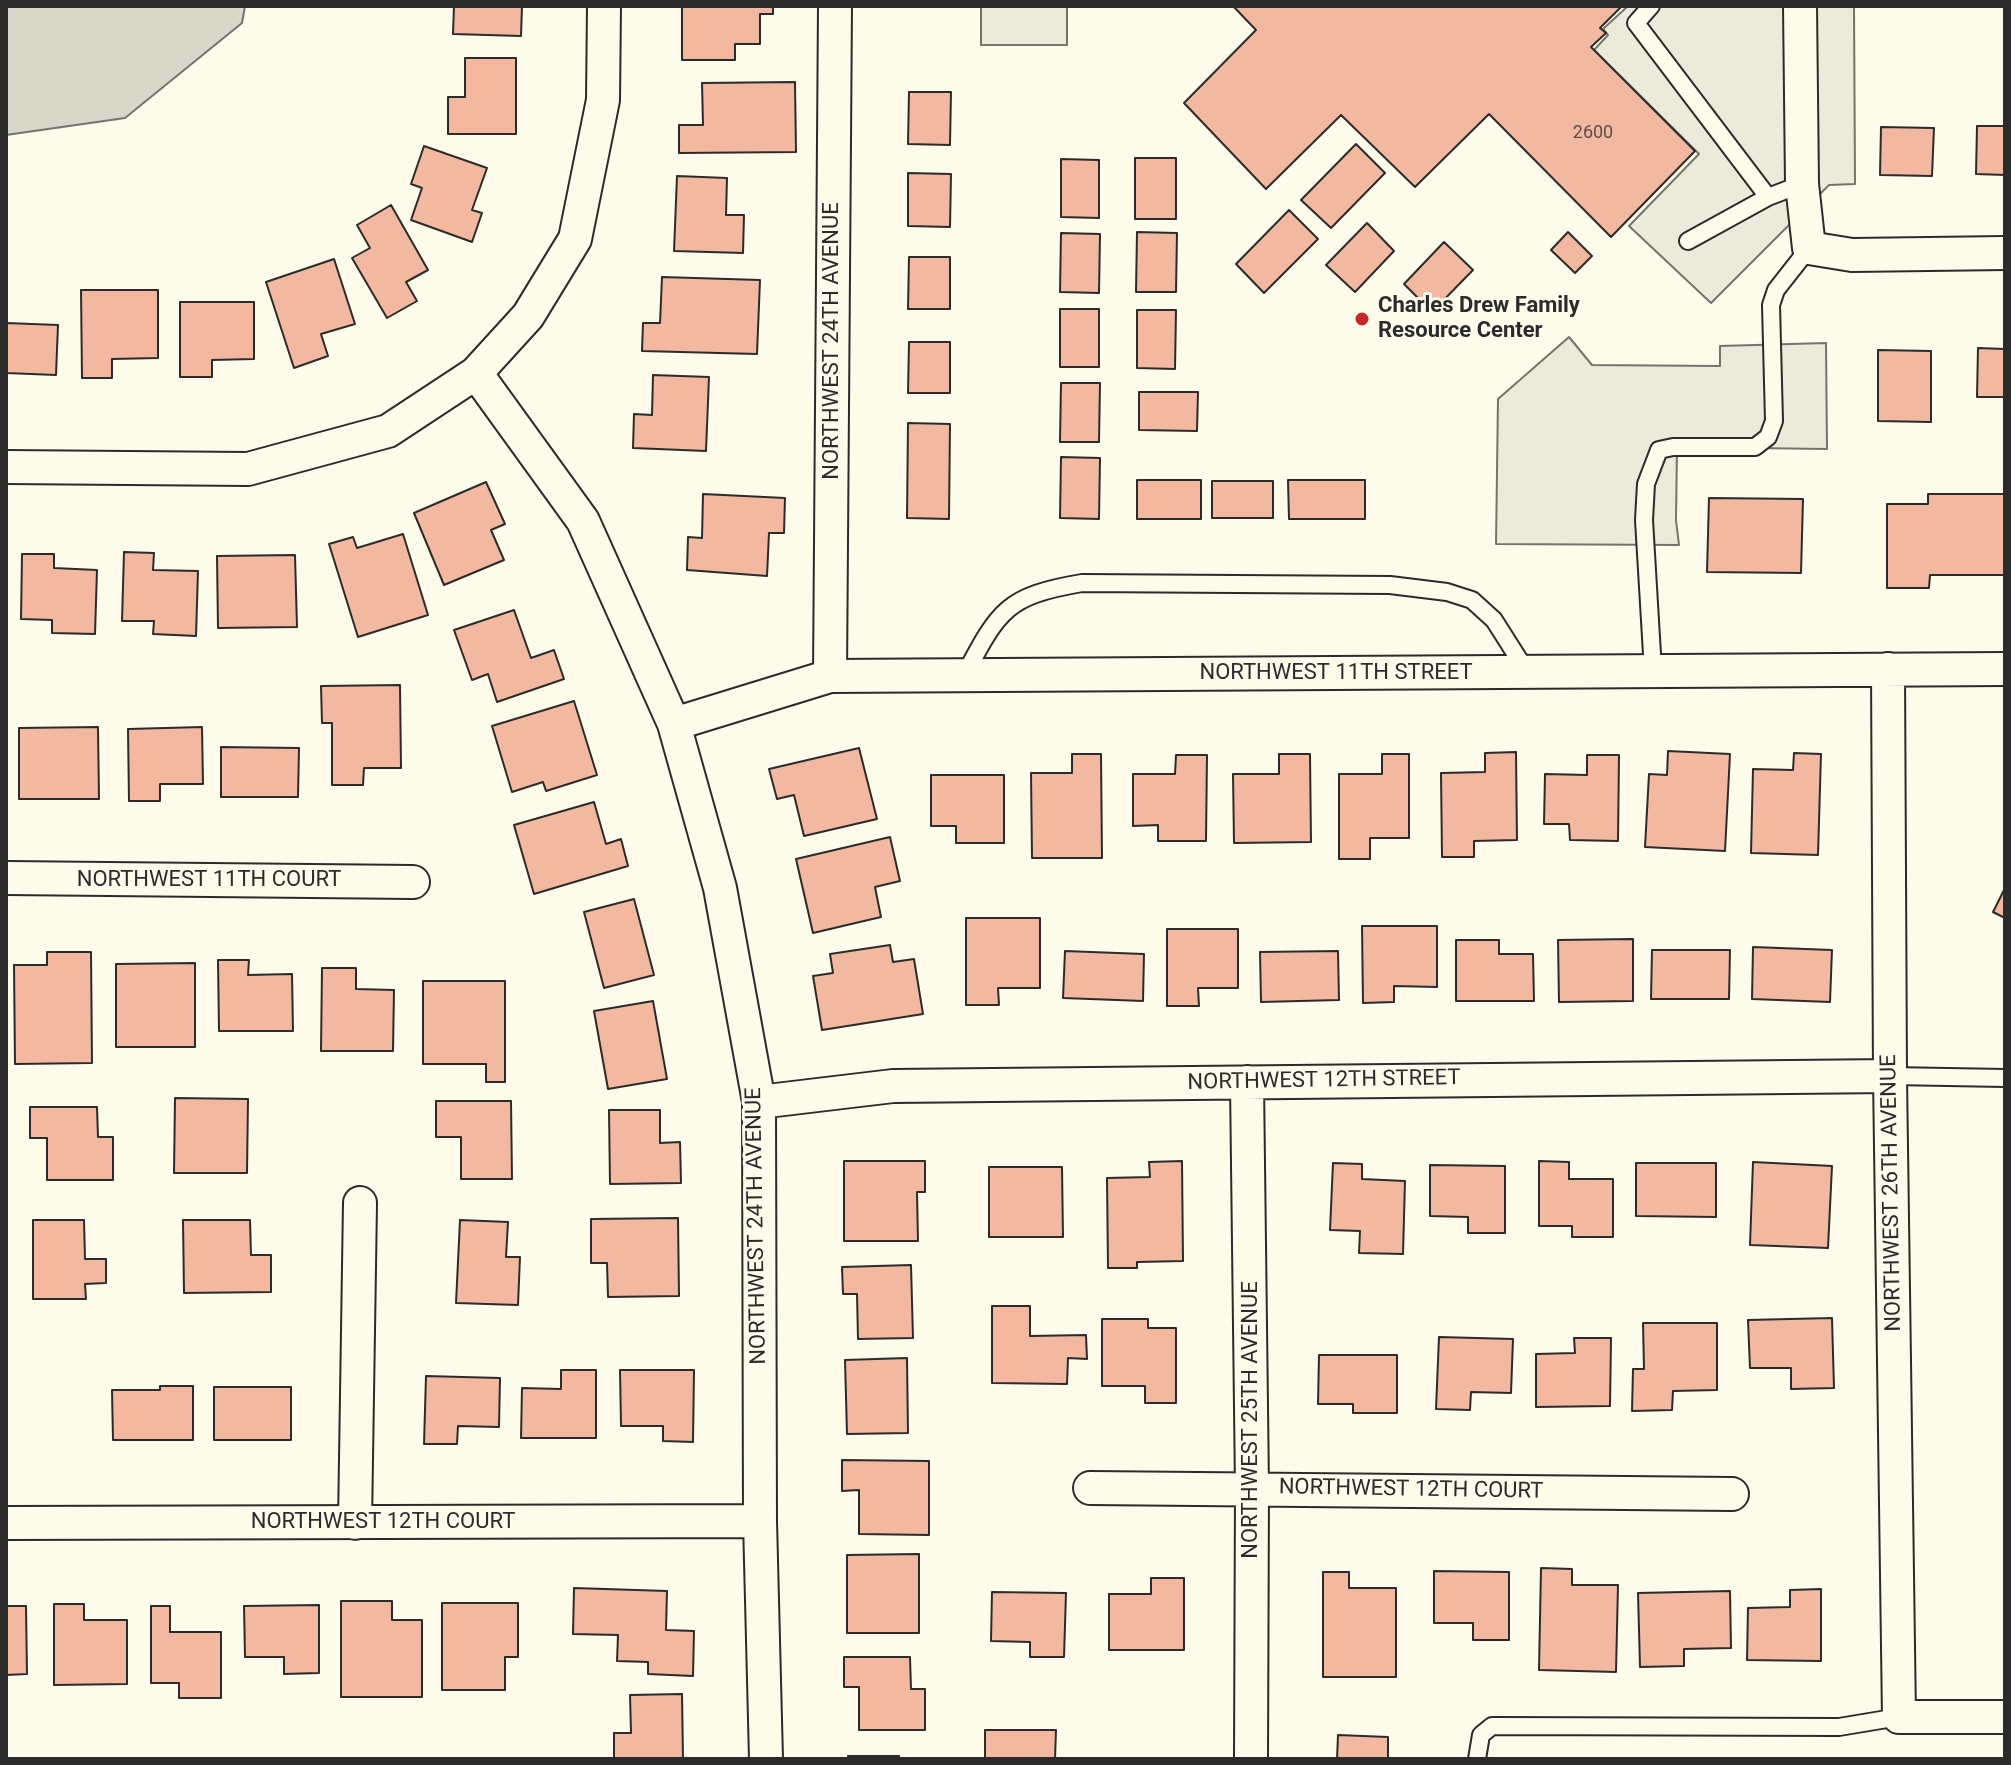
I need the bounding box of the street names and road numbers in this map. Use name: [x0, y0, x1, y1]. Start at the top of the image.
street label: NORTHWEST 24TH AVENUE: [819, 202, 845, 480]
street label: NORTHWEST 11TH STREET: [1199, 660, 1473, 686]
street label: NORTHWEST 11TH COURT: [77, 867, 341, 893]
street label: NORTHWEST 26TH AVENUE: [1876, 1054, 1908, 1332]
street label: NORTHWEST 12TH STREET: [1187, 1065, 1461, 1097]
street label: NORTHWEST 24TH AVENUE: [741, 1087, 773, 1365]
street label: NORTHWEST 25TH AVENUE: [1238, 1281, 1264, 1559]
street label: NORTHWEST 12TH COURT: [1279, 1474, 1543, 1506]
street label: NORTHWEST 12TH COURT: [251, 1509, 515, 1535]

